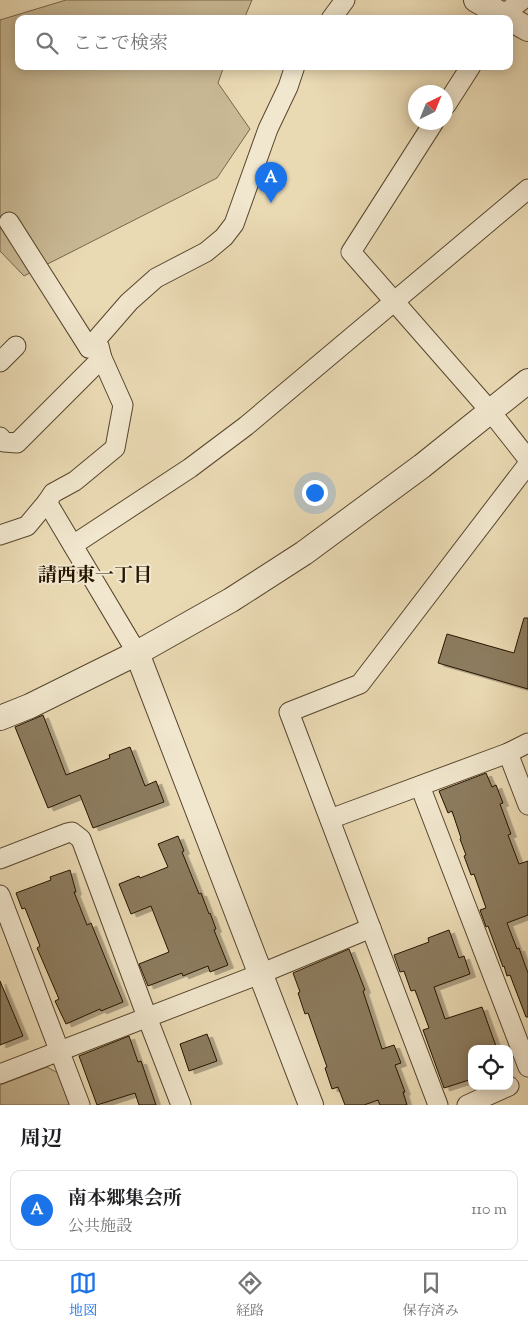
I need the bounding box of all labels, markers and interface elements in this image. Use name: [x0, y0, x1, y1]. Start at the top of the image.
search box: [15, 15, 513, 70]
icon: search: [33, 29, 61, 57]
text: ここで検索: [73, 31, 168, 58]
north arrow: [408, 85, 453, 130]
pin: A: [255, 162, 287, 203]
your location: [302, 480, 328, 506]
district label: 請西東一丁目: [38, 563, 152, 590]
map controls: [468, 1045, 513, 1090]
button: locate: [468, 1045, 513, 1090]
text: 周辺: [20, 1125, 62, 1155]
text: 南本郷集会所: [68, 1186, 182, 1213]
text: A: [31, 1199, 44, 1222]
text: 110 m: [471, 1199, 507, 1222]
text: 公共施設: [68, 1216, 132, 1239]
tab: 地図: [69, 1269, 97, 1322]
tab: 経路: [236, 1269, 264, 1322]
tab: 保存済み: [403, 1269, 459, 1322]

